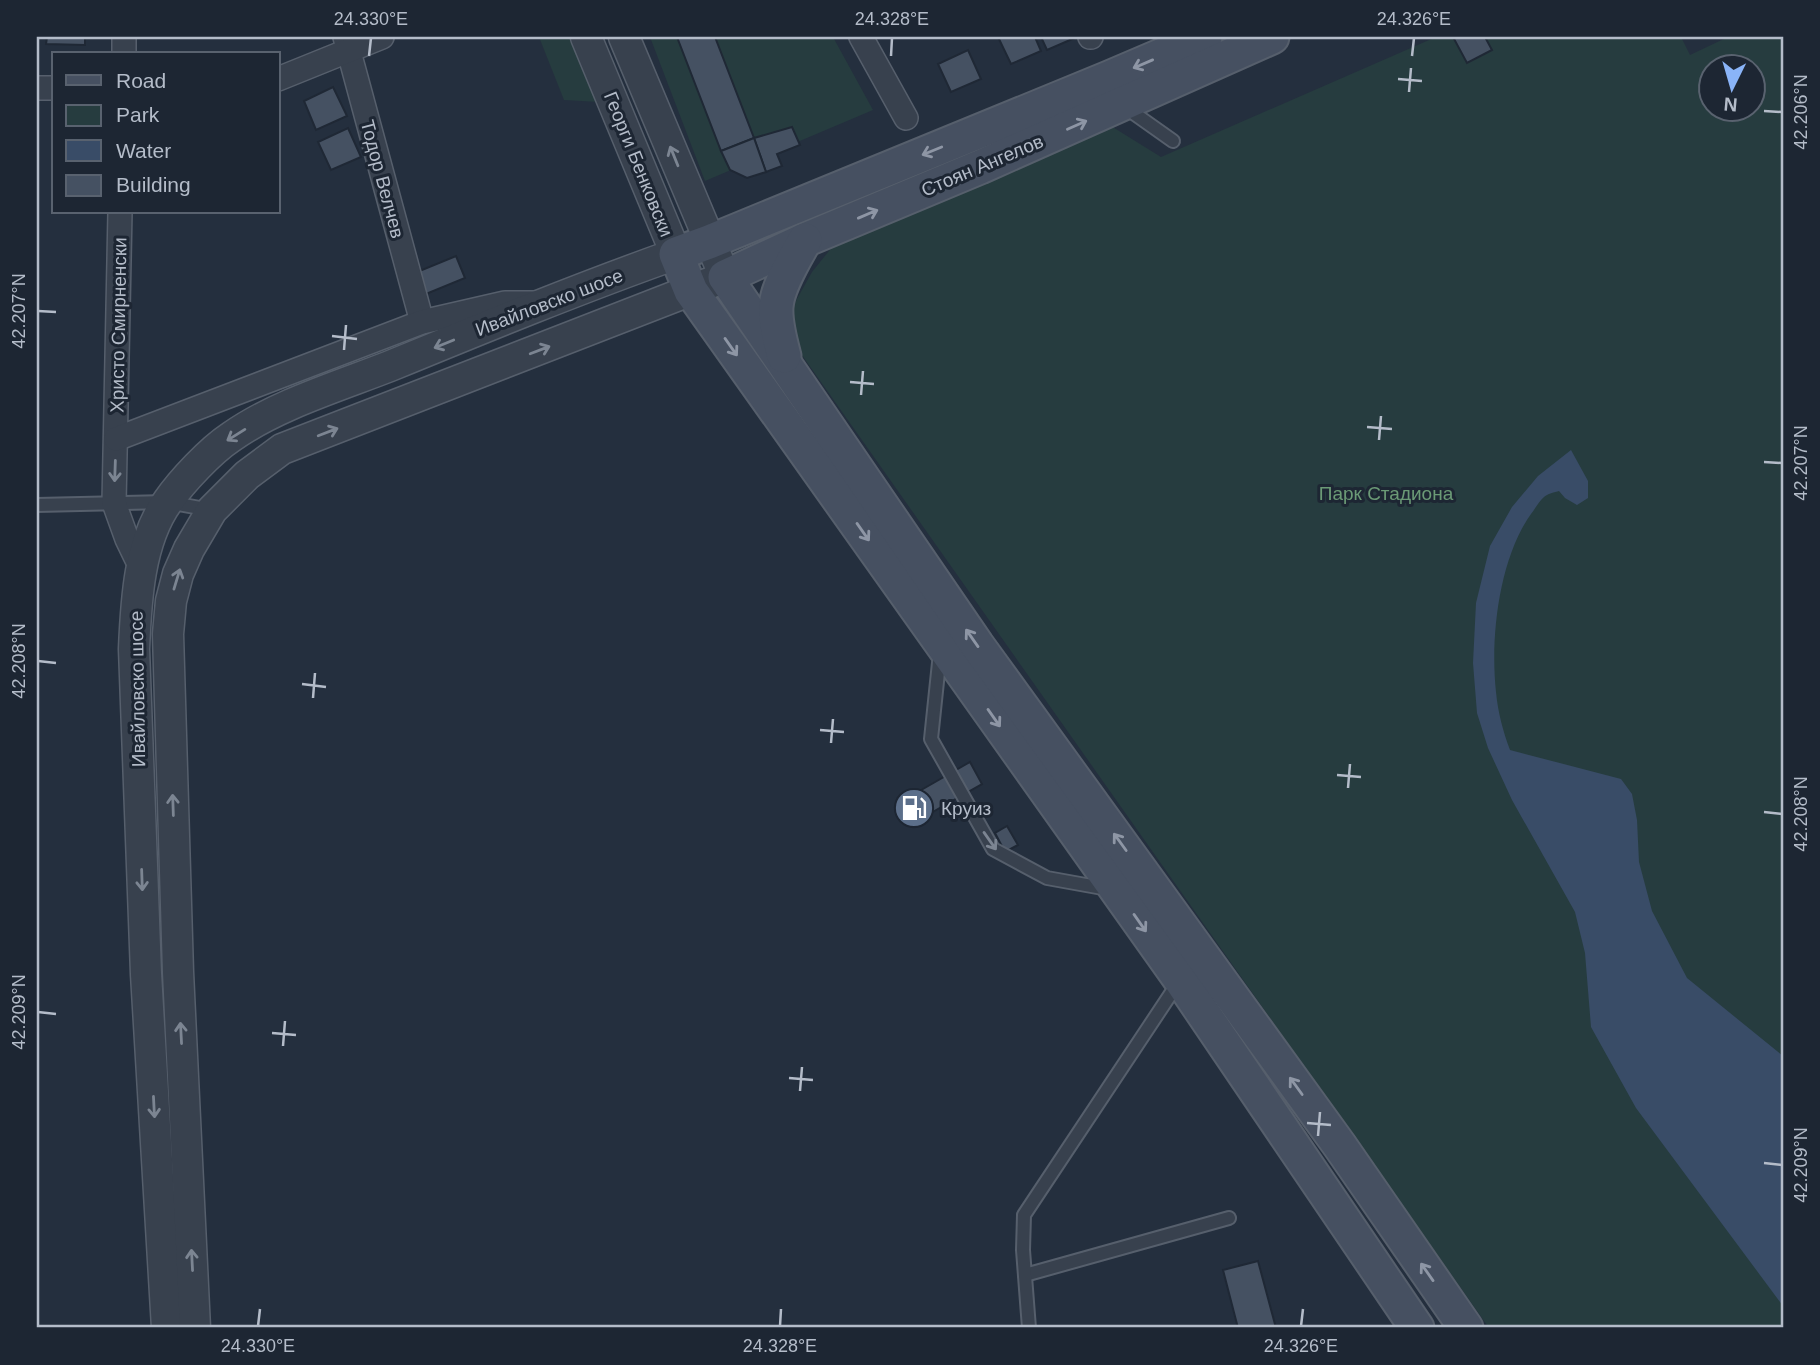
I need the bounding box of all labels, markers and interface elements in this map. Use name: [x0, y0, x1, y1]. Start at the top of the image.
text: 24.330°E: [334, 9, 408, 29]
text: 24.328°E: [855, 9, 929, 29]
text: 24.326°E: [1377, 9, 1451, 29]
legend: [52, 52, 280, 214]
north arrow: [1698, 52, 1768, 122]
one-way arrow: [1132, 58, 1154, 71]
text: Road: [116, 69, 166, 92]
text: 42.206°N: [1791, 74, 1811, 150]
street label: Георги Бенковски: [600, 89, 677, 240]
text: N: [1723, 93, 1738, 115]
text: Park: [116, 103, 160, 126]
one-way arrow: [1066, 117, 1087, 130]
street label: Тодор Велчев: [357, 118, 408, 241]
street label: Стоян Ангелов: [918, 130, 1046, 201]
text: Water: [116, 139, 171, 162]
one-way arrow: [922, 145, 944, 158]
one-way arrow: [666, 146, 679, 168]
text: Building: [116, 173, 191, 196]
one-way arrow: [856, 206, 878, 219]
street label: Христо Смирненски: [106, 237, 131, 413]
street label: Ивайловско шосе: [472, 265, 626, 340]
text: 42.207°N: [9, 273, 29, 349]
one-way arrow: [724, 337, 738, 356]
one-way arrow: [434, 338, 456, 351]
one-way arrow: [528, 342, 550, 355]
one-way arrow: [316, 424, 338, 437]
text: 42.207°N: [1791, 425, 1811, 501]
one-way arrow: [227, 428, 247, 442]
one-way arrow: [108, 459, 121, 482]
park label: Парк Стадиона: [1319, 483, 1454, 504]
one-way arrow: [856, 522, 870, 541]
one-way arrow: [172, 568, 185, 590]
street label: Ивайловско шосе: [126, 611, 149, 767]
text: 42.208°N: [9, 623, 29, 699]
one-way arrow: [965, 629, 979, 648]
one-way arrow: [987, 708, 1002, 727]
text: 42.208°N: [1791, 776, 1811, 852]
fuel station icon: Круиз: [893, 787, 935, 829]
one-way arrow: [167, 794, 180, 817]
place label: Круиз: [941, 798, 991, 819]
one-way arrow: [983, 831, 997, 850]
one-way arrow: [1113, 833, 1127, 852]
one-way arrow: [136, 868, 149, 891]
one-way arrow: [1133, 913, 1147, 932]
text: 42.209°N: [9, 974, 29, 1050]
one-way arrow: [175, 1022, 188, 1045]
one-way arrow: [1289, 1077, 1304, 1096]
one-way arrow: [148, 1096, 161, 1118]
text: 42.209°N: [1791, 1127, 1811, 1203]
one-way arrow: [186, 1249, 199, 1272]
one-way arrow: [1420, 1263, 1434, 1282]
text: 24.330°E: [221, 1336, 295, 1356]
text: 24.328°E: [743, 1336, 817, 1356]
text: 24.326°E: [1264, 1336, 1338, 1356]

